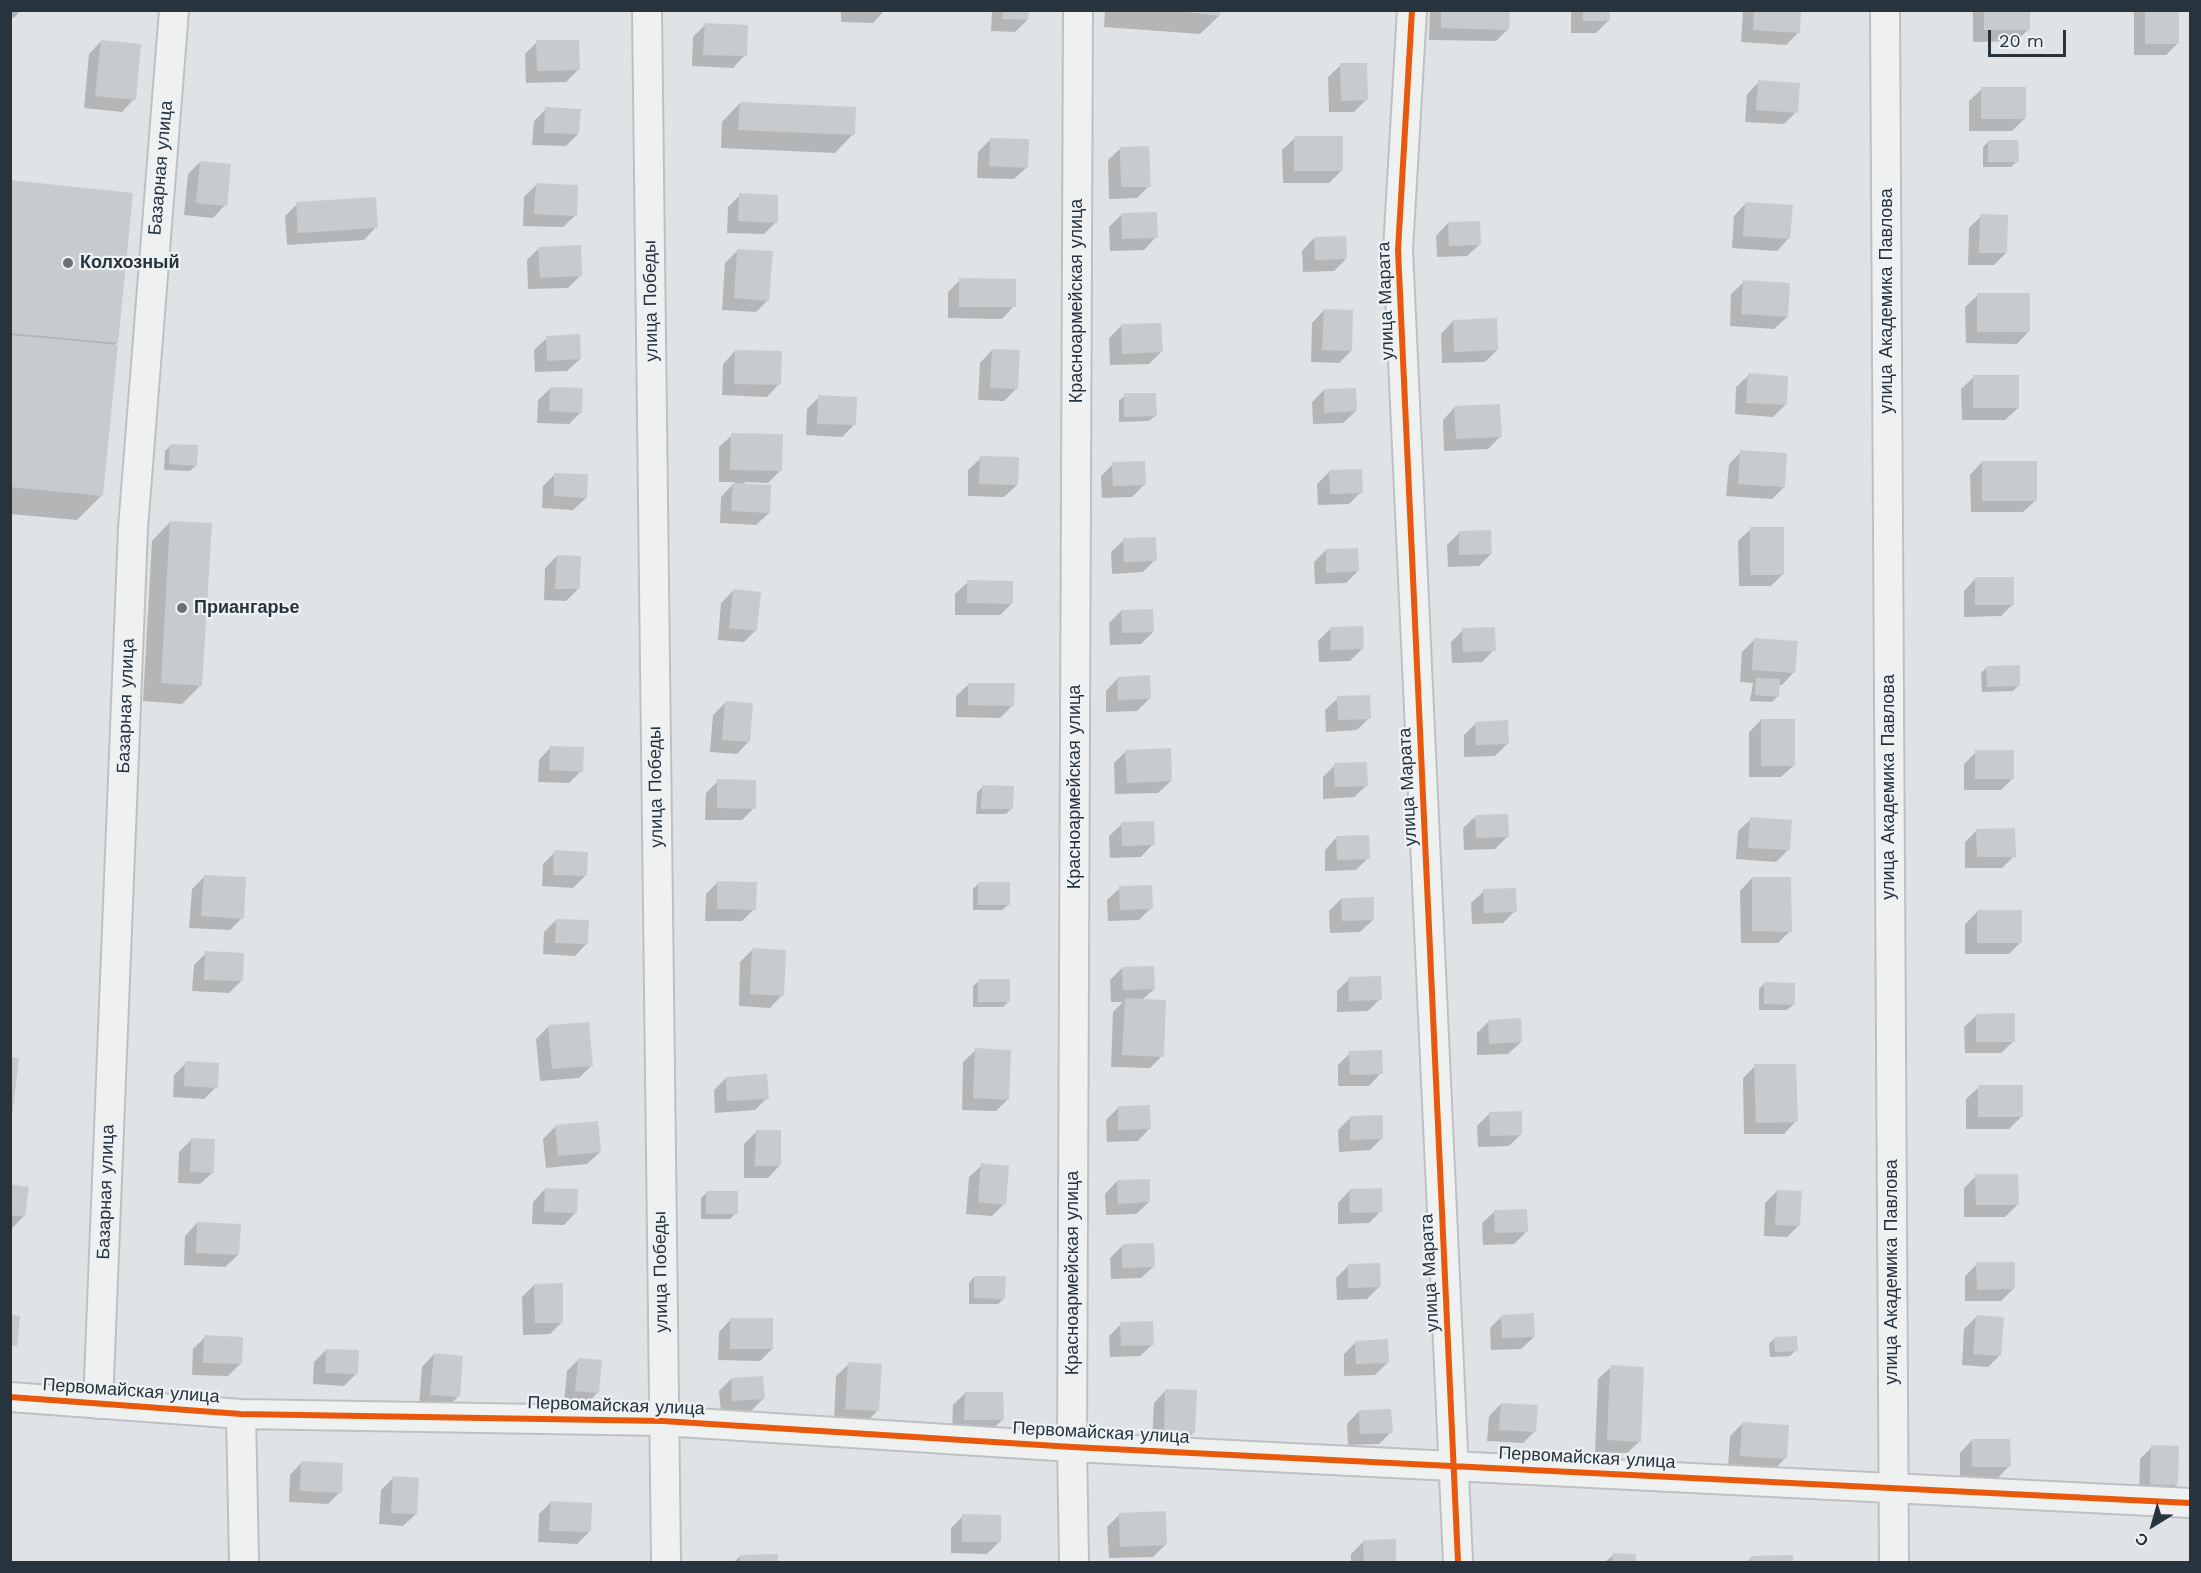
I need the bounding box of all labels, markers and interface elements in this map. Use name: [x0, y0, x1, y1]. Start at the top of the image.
scale bar: [1991, 18, 2069, 56]
text: 20 m: [1999, 30, 2044, 51]
street label: Базарная улица: [144, 100, 178, 236]
street label: улица Академика Павлова: [1876, 188, 1898, 414]
street label: Красноармейская улица: [1066, 199, 1088, 403]
street label: улица Победы: [639, 240, 663, 362]
street label: улица Марата: [1373, 241, 1399, 361]
place label: Колхозный: [80, 252, 180, 274]
marker: Колхозный: [61, 256, 75, 270]
place label: Приангарье: [194, 597, 299, 619]
marker: Приангарье: [175, 601, 189, 615]
street label: Базарная улица: [113, 638, 139, 774]
street label: улица Академика Павлова: [1878, 674, 1900, 900]
street label: Красноармейская улица: [1064, 685, 1086, 889]
street label: улица Победы: [644, 726, 668, 848]
street label: улица Марата: [1394, 727, 1422, 847]
street label: Базарная улица: [93, 1124, 119, 1260]
street label: улица Академика Павлова: [1881, 1159, 1903, 1385]
street label: Красноармейская улица: [1062, 1171, 1084, 1375]
street label: улица Победы: [649, 1211, 673, 1333]
street label: улица Марата: [1416, 1213, 1444, 1333]
street label: Первомайская улица: [42, 1374, 220, 1408]
street label: Первомайская улица: [527, 1392, 705, 1420]
street label: Первомайская улица: [1012, 1418, 1190, 1448]
street label: Первомайская улица: [1498, 1443, 1676, 1473]
north arrow: [2123, 1495, 2183, 1555]
text: С: [2132, 1529, 2152, 1551]

